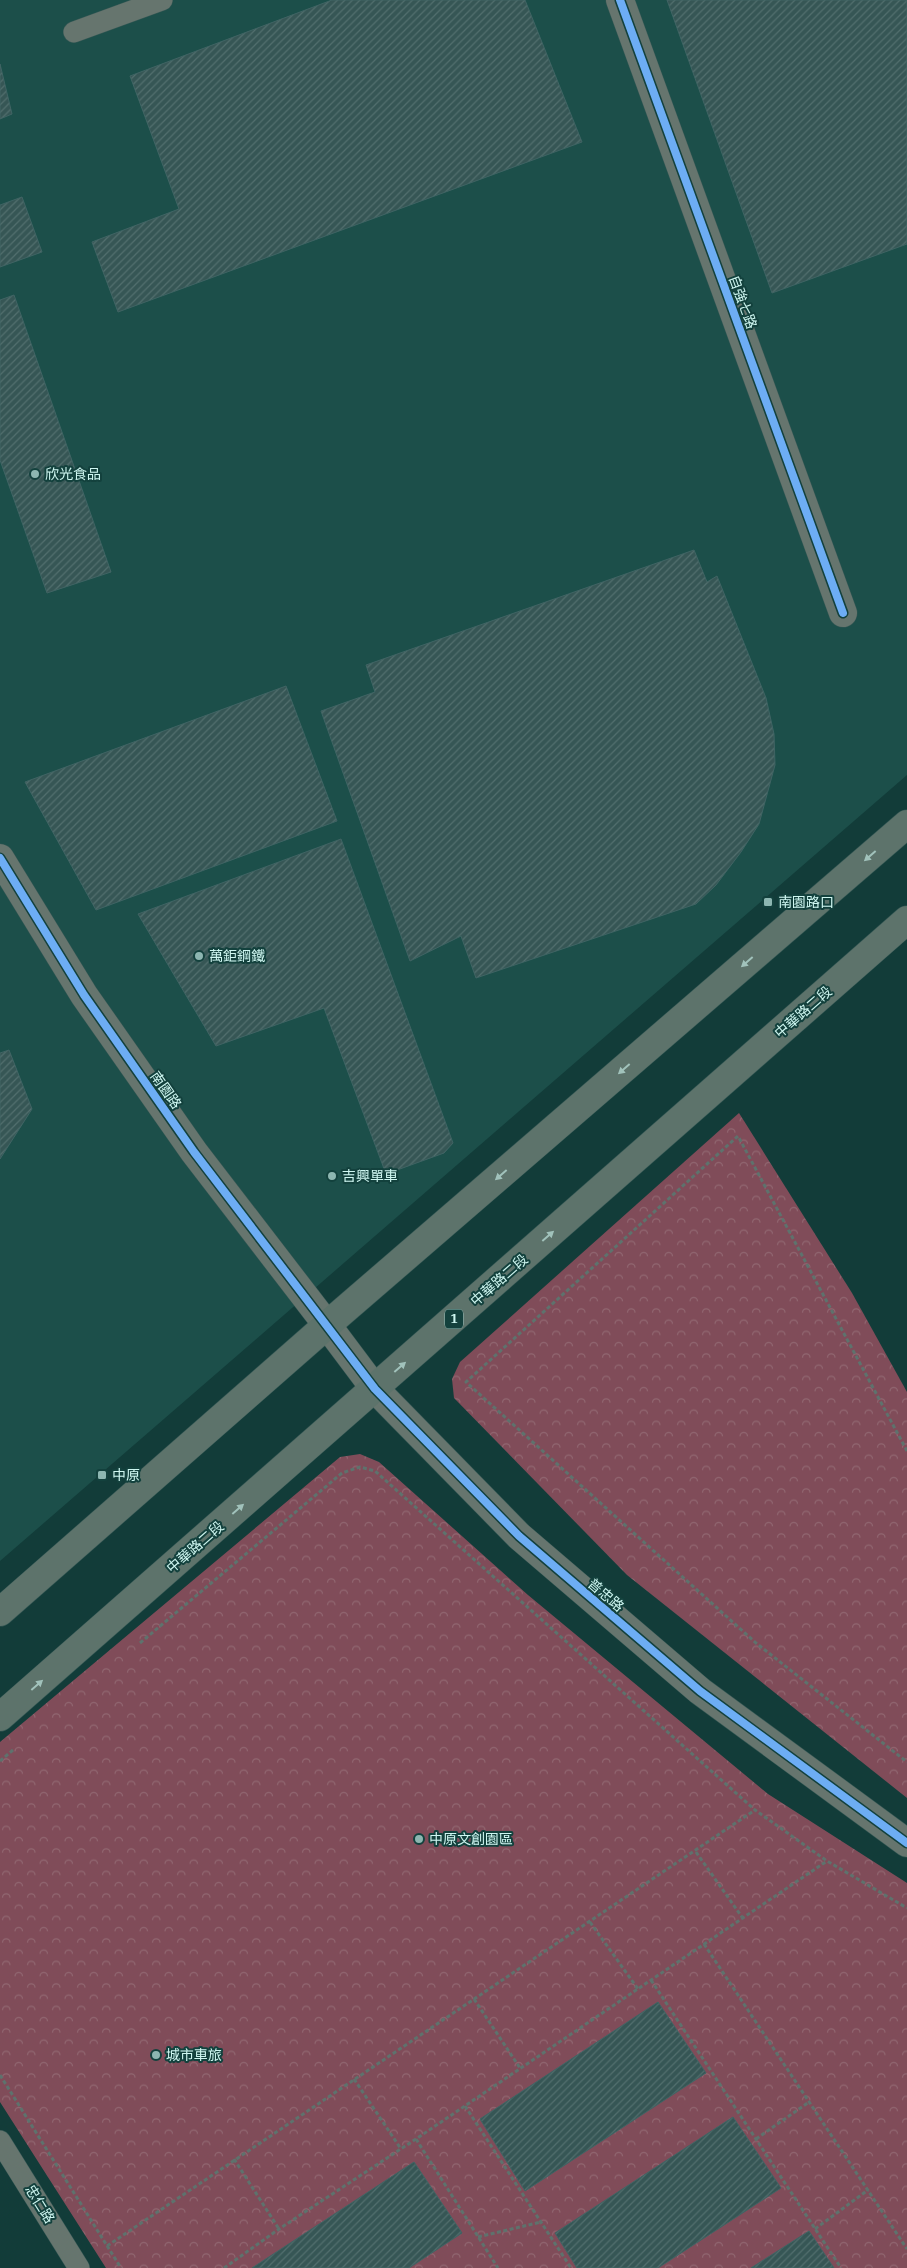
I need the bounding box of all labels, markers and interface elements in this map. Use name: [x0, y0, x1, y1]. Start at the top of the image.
street label: 自強七路: [725, 273, 761, 331]
place label: 欣光食品: [45, 465, 101, 483]
marker: 欣光食品: [29, 468, 41, 480]
one-way arrow: [864, 851, 877, 862]
place label: 南園路口: [778, 893, 834, 911]
marker: 南園路口: [762, 896, 774, 908]
place label: 萬鉅鋼鐵: [209, 947, 265, 965]
marker: 萬鉅鋼鐵: [193, 950, 205, 962]
one-way arrow: [741, 957, 754, 968]
street label: 中華路二段: [771, 982, 835, 1042]
one-way arrow: [618, 1063, 631, 1074]
street label: 南園路: [147, 1068, 185, 1112]
place label: 吉興單車: [342, 1167, 398, 1185]
one-way arrow: [495, 1169, 508, 1180]
marker: 吉興單車: [326, 1170, 338, 1182]
one-way arrow: [542, 1231, 555, 1242]
street label: 中華路二段: [467, 1250, 531, 1310]
road number: 1: [445, 1310, 463, 1328]
one-way arrow: [394, 1361, 406, 1373]
place label: 中原: [112, 1466, 140, 1484]
marker: 中原: [96, 1469, 108, 1481]
one-way arrow: [232, 1503, 245, 1514]
street label: 中華路二段: [163, 1517, 227, 1577]
street label: 普忠路: [584, 1574, 628, 1616]
one-way arrow: [30, 1679, 43, 1690]
place label: 中原文創園區: [429, 1830, 513, 1848]
marker: 中原文創園區: [413, 1833, 425, 1845]
place label: 城市車旅: [166, 2046, 222, 2064]
marker: 城市車旅: [150, 2049, 162, 2061]
street label: 忠仁路: [21, 2181, 59, 2227]

